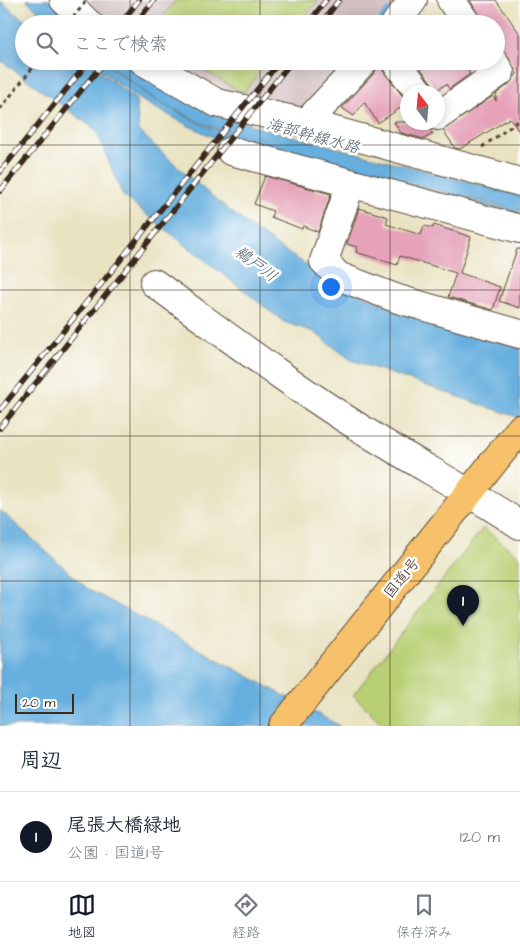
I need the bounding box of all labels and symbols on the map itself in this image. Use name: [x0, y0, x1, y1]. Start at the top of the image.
north arrow: [400, 85, 445, 130]
water label: 海部幹線水路: [264, 113, 363, 159]
water label: 鵜戸川: [230, 241, 282, 287]
your location: [318, 274, 344, 300]
street label: 国道1号: [379, 553, 425, 603]
pin: 1: [447, 585, 479, 626]
scale bar: [15, 691, 74, 714]

